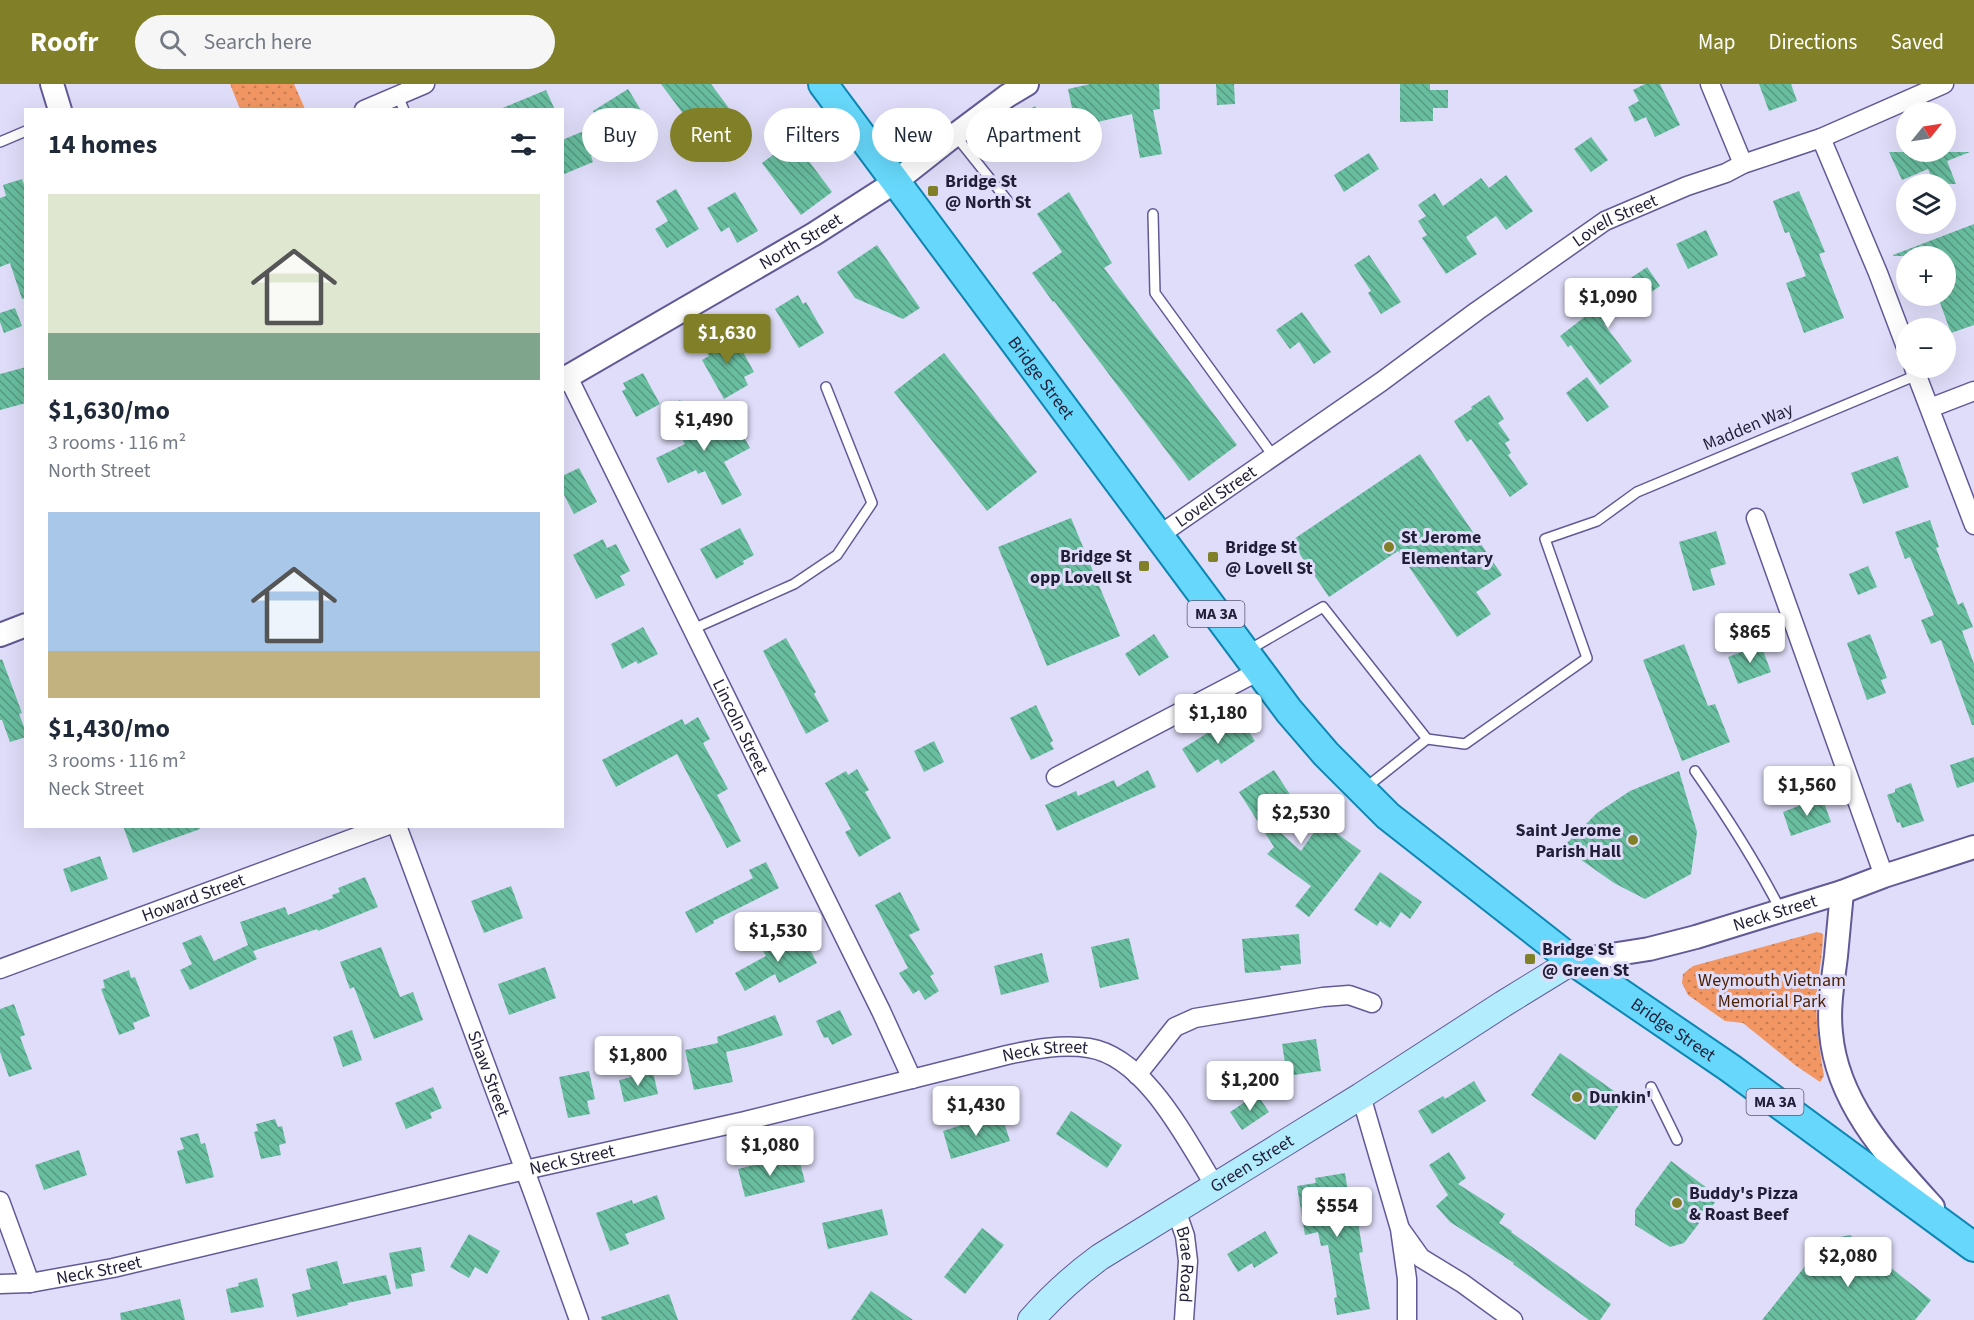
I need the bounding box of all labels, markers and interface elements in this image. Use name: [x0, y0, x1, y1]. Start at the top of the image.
search box: [135, 15, 555, 69]
text: Roofr: [30, 22, 99, 62]
icon: search: [156, 26, 189, 59]
text: Search here: [204, 26, 312, 58]
text: Map: [1698, 27, 1736, 57]
text: Directions: [1769, 27, 1857, 57]
text: Saved: [1890, 27, 1944, 57]
north arrow: [1896, 102, 1956, 162]
map controls: [1896, 102, 1956, 378]
chip: Buy: [582, 108, 658, 162]
chip: Rent: [670, 108, 752, 162]
chip: Filters: [764, 108, 860, 162]
chip: New: [872, 108, 954, 162]
chip: Apartment: [966, 108, 1102, 162]
text: 14 homes: [48, 126, 157, 163]
icon: filters: [507, 128, 540, 161]
place label: Bridge St @ North St: [945, 169, 1031, 215]
button: layers: [1896, 174, 1956, 234]
marker: Bridge St @ North St: [926, 184, 940, 198]
street label: Lovell Street: [1567, 188, 1661, 253]
street label: North Street: [755, 207, 847, 276]
icon: home: [240, 233, 348, 341]
button: +: [1896, 246, 1956, 306]
pin: $1,090: [1559, 278, 1657, 329]
text: $1,090: [1579, 283, 1637, 311]
pin: $1,630: [678, 314, 776, 365]
button: −: [1896, 318, 1956, 378]
text: $1,630: [698, 319, 756, 347]
street label: Bridge Street: [1002, 331, 1081, 424]
text: $1,630/mo: [48, 392, 170, 429]
street label: Madden Way: [1699, 397, 1798, 457]
pin: $1,490: [655, 401, 753, 452]
text: $1,490: [675, 406, 733, 434]
text: 3 rooms · 116 m²: [48, 429, 186, 457]
text: North Street: [48, 457, 150, 485]
street label: Lovell Street: [1170, 459, 1261, 533]
place label: St Jerome Elementary: [1401, 525, 1494, 571]
place label: Bridge St @ Lovell St: [1225, 535, 1313, 581]
marker: St Jerome Elementary: [1382, 540, 1396, 554]
place label: Bridge St opp Lovell St: [1030, 544, 1132, 590]
marker: Bridge St @ Lovell St: [1206, 550, 1220, 564]
icon: home: [240, 551, 348, 659]
marker: Bridge St opp Lovell St: [1137, 559, 1151, 573]
road number: MA 3A: [1188, 601, 1244, 627]
pin: $865: [1714, 613, 1786, 664]
text: $865: [1729, 618, 1771, 646]
street label: Lincoln Street: [706, 675, 775, 779]
pin: $1,180: [1169, 694, 1267, 745]
text: $1,180: [1189, 699, 1247, 727]
text: $1,430/mo: [48, 710, 170, 747]
text: 3 rooms · 116 m²: [48, 747, 186, 775]
pin: $1,560: [1758, 766, 1856, 817]
text: $1,560: [1778, 771, 1836, 799]
text: Neck Street: [48, 775, 144, 803]
pin: $2,530: [1252, 794, 1350, 845]
text: $2,530: [1272, 799, 1330, 827]
place label: Saint Jerome Parish Hall: [1516, 818, 1621, 864]
marker: Saint Jerome Parish Hall: [1626, 833, 1640, 847]
street label: Howard Street: [138, 867, 248, 928]
street label: Neck Street: [1730, 888, 1820, 937]
pin: $1,530: [729, 912, 827, 963]
text: $1,530: [749, 917, 807, 945]
place label: Bridge St @ Green St: [1542, 937, 1629, 983]
marker: Bridge St @ Green St: [1523, 952, 1537, 966]
park label: Weymouth Vietnam Memorial Park: [1698, 968, 1846, 1014]
street label: Bridge Street: [1626, 991, 1721, 1067]
street label: Shaw Street: [461, 1027, 516, 1120]
street label: Neck Street: [1000, 1034, 1089, 1068]
pin: $1,800: [589, 1036, 687, 1087]
text: $1,800: [609, 1041, 667, 1069]
pin: $1,200: [1201, 1061, 1299, 1112]
text: $1,200: [1221, 1066, 1279, 1094]
place label: Dunkin': [1589, 1085, 1651, 1110]
pin: $1,430: [927, 1086, 1025, 1137]
road number: MA 3A: [1746, 1089, 1804, 1115]
marker: Dunkin': [1570, 1090, 1584, 1104]
text: $1,430: [947, 1091, 1005, 1119]
pin: $1,080: [721, 1126, 819, 1177]
street label: Green Street: [1205, 1128, 1298, 1199]
text: $1,080: [741, 1131, 799, 1159]
street label: Neck Street: [527, 1138, 617, 1181]
place label: Buddy's Pizza & Roast Beef: [1689, 1181, 1798, 1227]
pin: $554: [1301, 1187, 1373, 1238]
text: $554: [1316, 1192, 1358, 1220]
marker: Buddy's Pizza & Roast Beef: [1670, 1196, 1684, 1210]
street label: Brae Road: [1170, 1223, 1201, 1303]
pin: $2,080: [1799, 1237, 1897, 1288]
text: $2,080: [1819, 1242, 1877, 1270]
street label: Neck Street: [54, 1249, 144, 1291]

